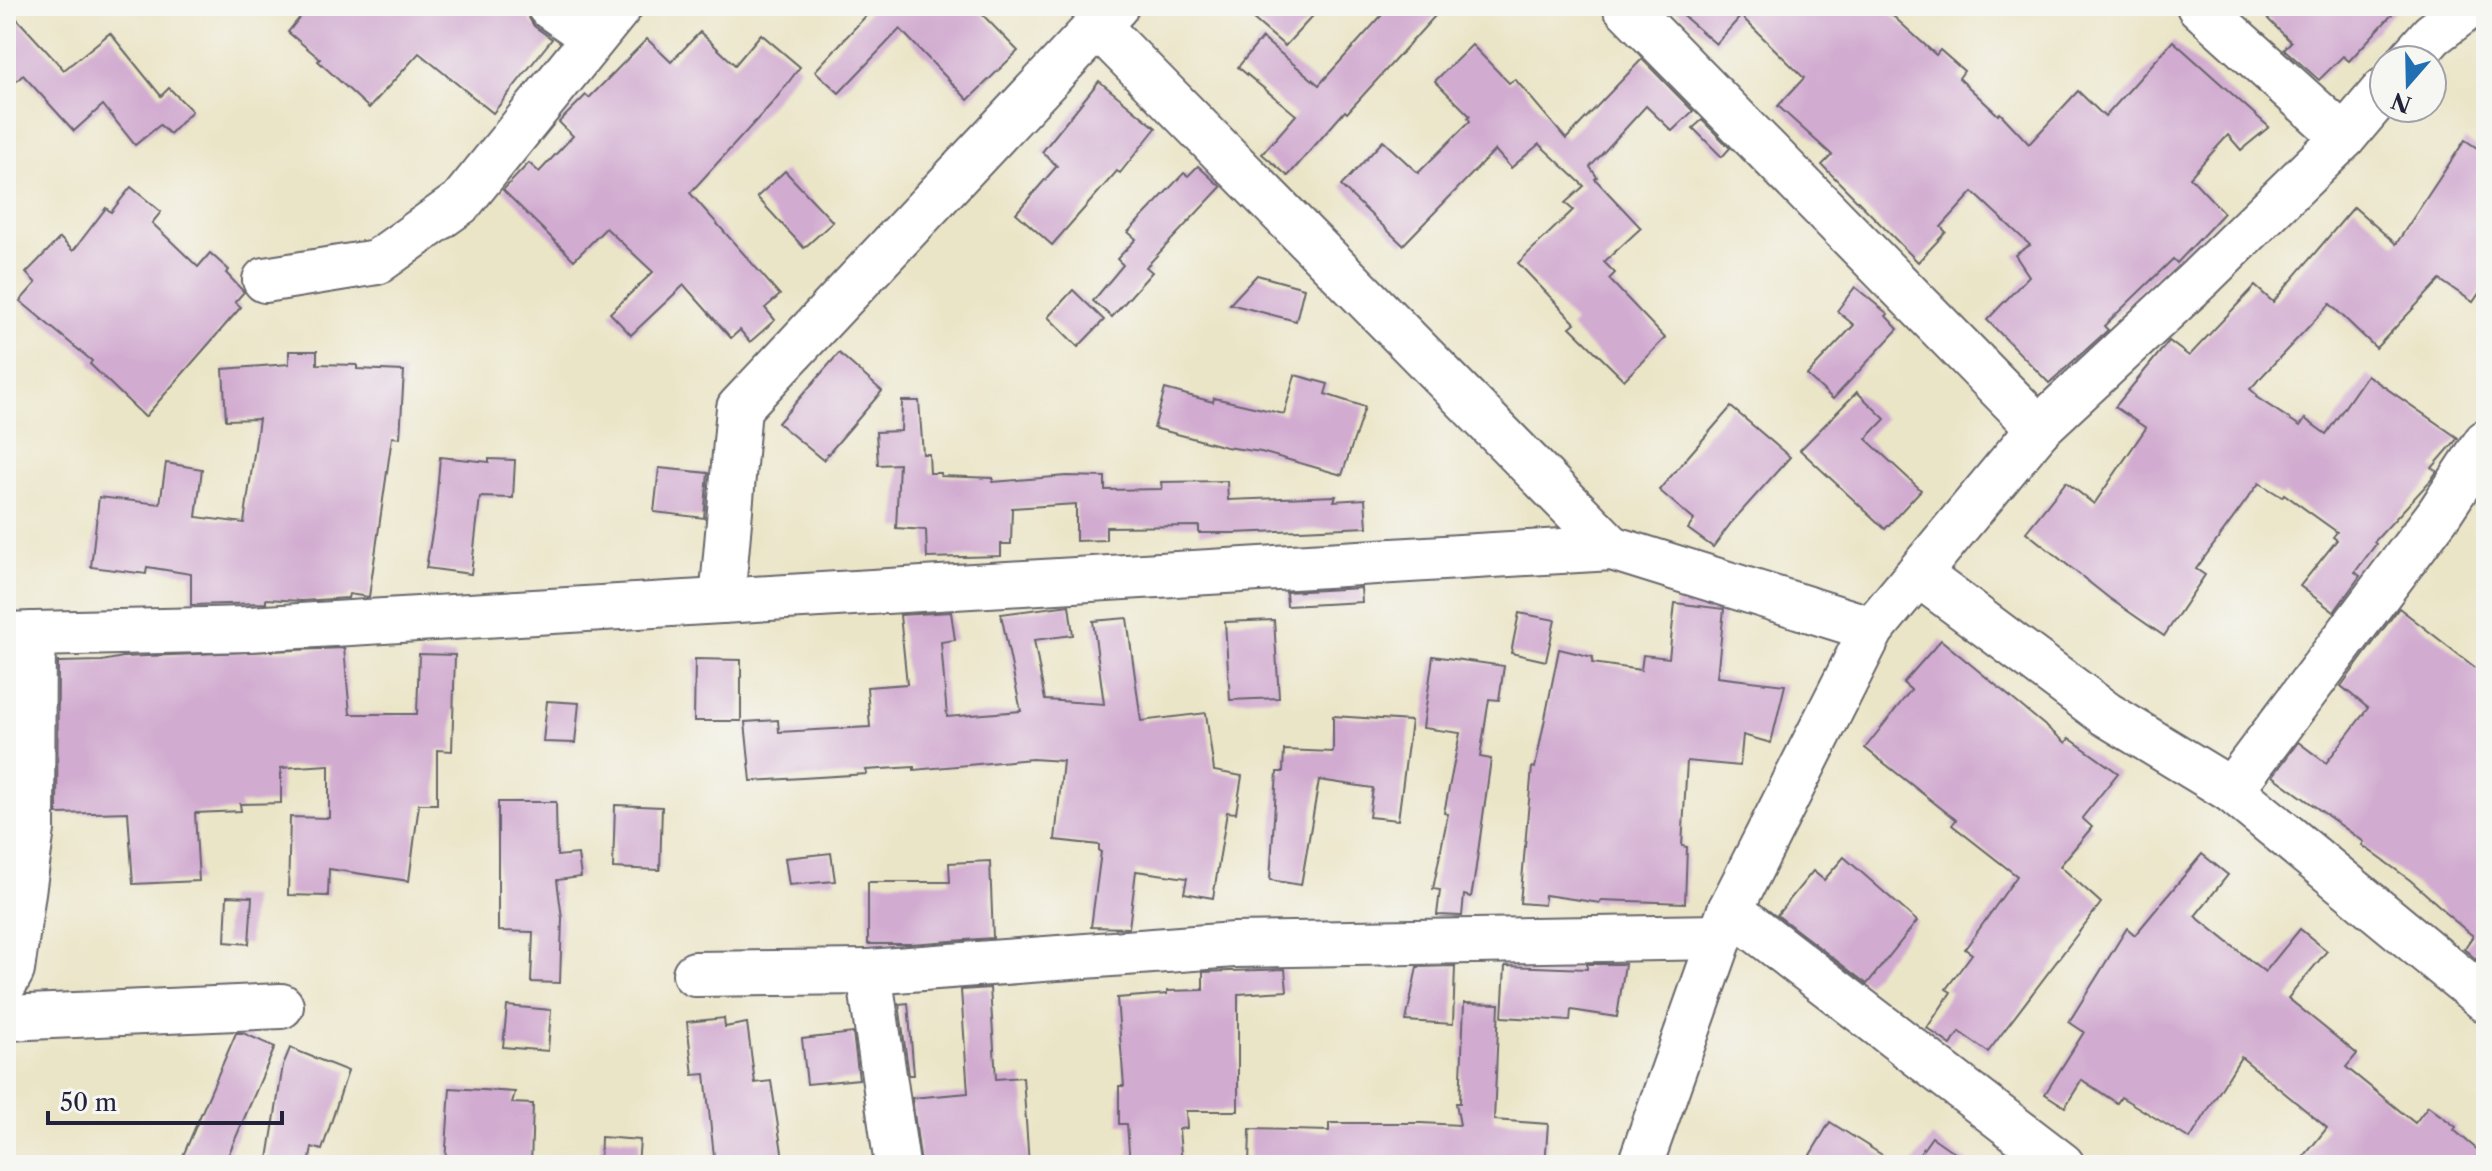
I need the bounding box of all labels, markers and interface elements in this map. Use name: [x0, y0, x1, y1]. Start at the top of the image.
north arrow: [2368, 44, 2448, 124]
text: N: [2388, 86, 2415, 118]
scale bar: [48, 1075, 282, 1125]
text: 50 m: [60, 1088, 117, 1117]

